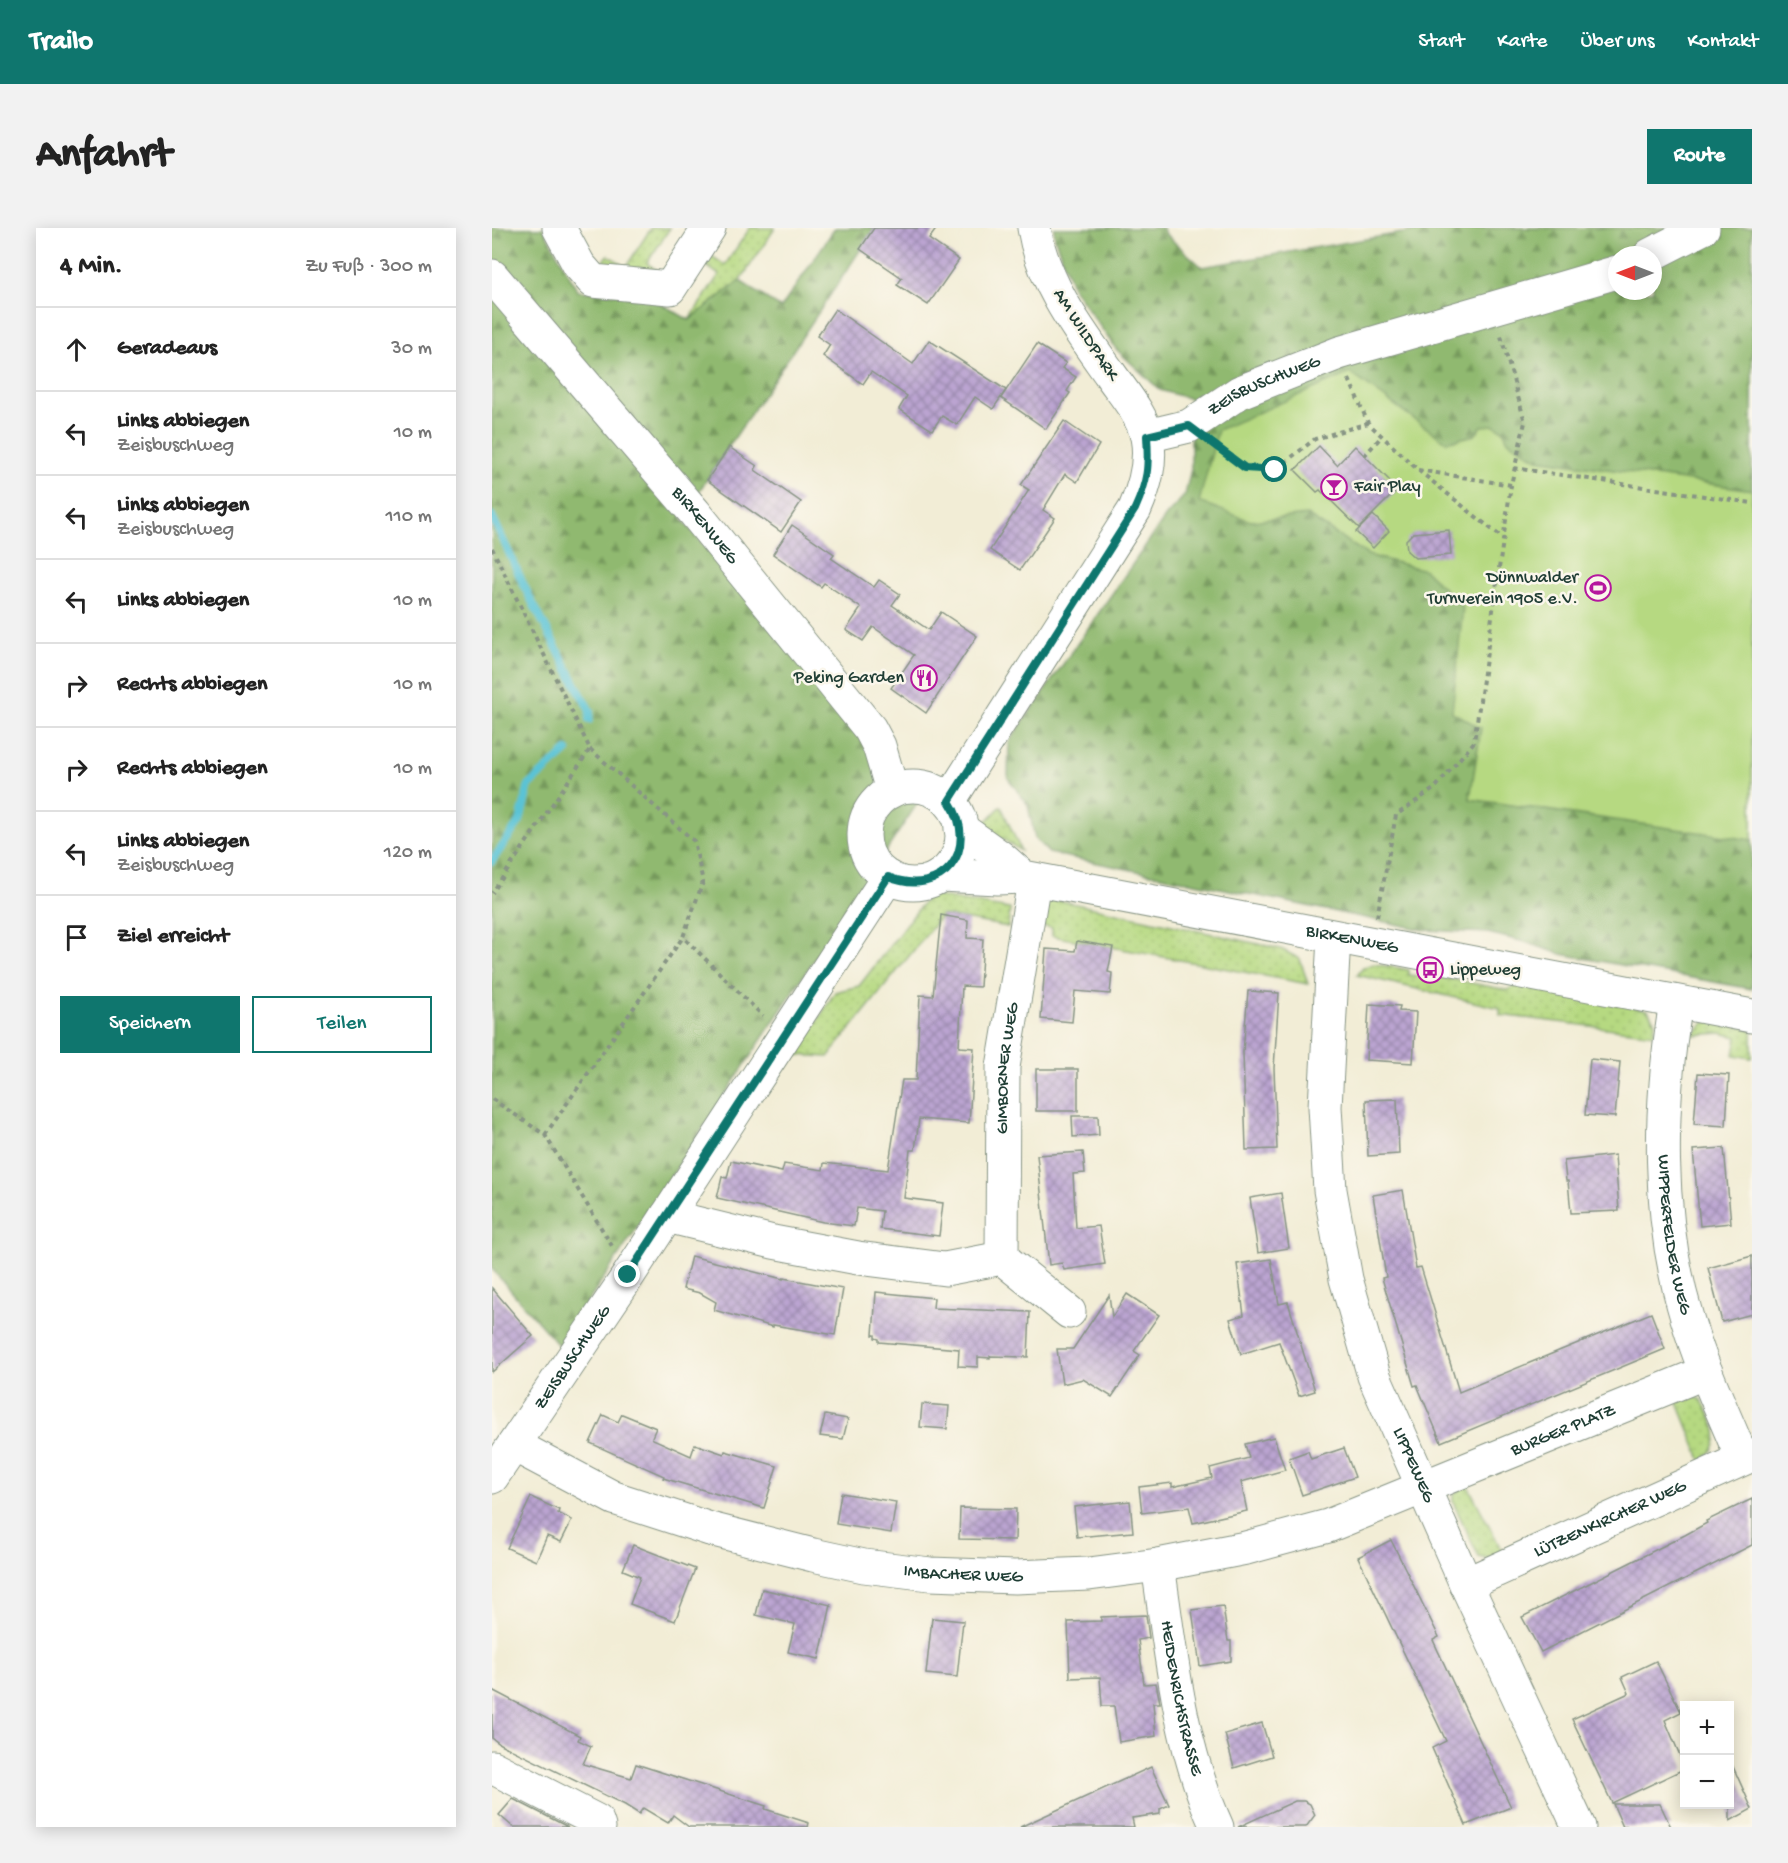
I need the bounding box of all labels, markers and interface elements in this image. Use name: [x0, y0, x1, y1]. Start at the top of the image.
text: Trailo: [30, 26, 93, 59]
text: Start: [1418, 30, 1464, 55]
text: Karte: [1497, 30, 1547, 55]
text: Über uns: [1580, 30, 1654, 55]
text: Kontakt: [1687, 30, 1758, 55]
button: Route: [1647, 129, 1752, 184]
text: Anfahrt: [36, 132, 171, 181]
north arrow: [1608, 246, 1662, 300]
text: 4 Min.: [60, 252, 123, 283]
text: Zu Fuß · 300 m: [305, 256, 432, 279]
street label: AM WILDPARK: [1048, 285, 1124, 387]
icon: ahead: [60, 333, 93, 366]
text: Geradeaus: [117, 336, 217, 362]
text: 30 m: [391, 338, 432, 361]
street label: ZEISBUSCHWEG: [1204, 351, 1324, 421]
text: Links abbiegen: [117, 409, 249, 435]
icon: left: [60, 417, 93, 450]
text: 10 m: [394, 422, 432, 445]
text: Zeisbuschweg: [117, 435, 234, 458]
route start: [1261, 456, 1287, 482]
bar icon: Fair Play: [1319, 472, 1349, 502]
place label: Fair Play: [1353, 477, 1421, 498]
street label: BIRKENWEG: [666, 482, 743, 569]
text: Links abbiegen: [117, 493, 249, 519]
icon: left: [60, 501, 93, 534]
text: 110 m: [386, 506, 432, 529]
text: Zeisbuschweg: [117, 519, 234, 542]
place label: Dünnwalder Turnverein 1905 e.V.: [1426, 568, 1580, 610]
sports icon: Dünnwalder Turnverein 1905 e.V.: [1583, 573, 1613, 603]
icon: left: [60, 585, 93, 618]
text: Links abbiegen: [117, 588, 249, 614]
text: 10 m: [394, 590, 432, 613]
restaurant icon: Peking Garden: [909, 663, 939, 693]
place label: Peking Garden: [793, 668, 904, 689]
icon: right: [60, 669, 93, 702]
text: Rechts abbiegen: [117, 672, 267, 698]
text: 10 m: [394, 674, 432, 697]
icon: right: [60, 753, 93, 786]
text: Rechts abbiegen: [117, 756, 267, 782]
text: 10 m: [394, 758, 432, 781]
text: Links abbiegen: [117, 829, 249, 855]
icon: left: [60, 837, 93, 870]
text: 120 m: [384, 842, 432, 865]
text: Zeisbuschweg: [117, 855, 234, 878]
street label: BIRKENWEG: [1303, 920, 1401, 959]
icon: arrive: [60, 921, 93, 954]
text: Ziel erreicht: [117, 924, 229, 950]
bus stop icon: Lippeweg: [1415, 955, 1445, 985]
place label: Lippeweg: [1450, 960, 1521, 981]
button: Speichern: [60, 996, 240, 1053]
button: Teilen: [252, 996, 432, 1053]
street label: GIMBORNER WEG: [992, 1000, 1024, 1134]
street label: WIPPERFELDER WEG: [1653, 1154, 1696, 1318]
route end: [614, 1261, 640, 1287]
street label: ZEISBUSCHWEG: [530, 1301, 616, 1414]
street label: BURGER PLATZ: [1507, 1399, 1619, 1461]
street label: LIPPEWEG: [1388, 1424, 1439, 1506]
street label: LÜTZENKIRCHER WEG: [1530, 1475, 1690, 1563]
street label: IMBACHER WEG: [902, 1560, 1024, 1588]
street label: HEIDENRICHSTRASSE: [1155, 1619, 1207, 1779]
map controls: [1680, 1701, 1734, 1809]
button: +: [1680, 1701, 1734, 1755]
button: −: [1680, 1755, 1734, 1809]

